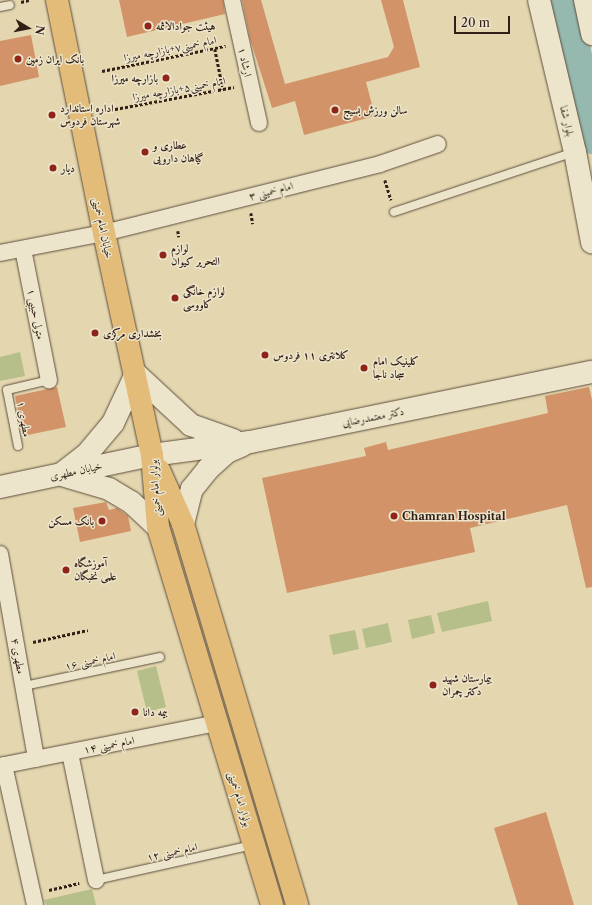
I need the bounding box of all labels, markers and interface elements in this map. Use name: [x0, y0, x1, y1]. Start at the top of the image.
north arrow: [8, 8, 48, 48]
scale bar: [456, 8, 512, 34]
text: 20 m: [461, 15, 490, 30]
place label: هيئت جوادالائمه: [156, 19, 216, 33]
marker: هيئت جوادالائمه: [143, 21, 153, 31]
text: N: [32, 24, 48, 36]
street label: امام خمینی۷+بازارچه میرزا: [122, 34, 218, 64]
street label: ارشاد ۱: [235, 46, 255, 78]
place label: بانک ایران زمین: [26, 52, 84, 66]
marker: بانک ایران زمین: [13, 54, 23, 64]
place label: بازارچه میرزا: [112, 71, 158, 85]
marker: بازارچه میرزا: [161, 73, 171, 83]
street label: امام خمینی۵+بازارچه میرزا: [131, 74, 227, 104]
place label: اداره استاندارد شهرستان فردوس: [60, 102, 120, 128]
place label: سالن ورزش بسیج: [343, 103, 408, 117]
street label: بلوار شفا: [557, 104, 577, 138]
marker: سالن ورزش بسیج: [330, 105, 340, 115]
marker: اداره استاندارد شهرستان فردوس: [47, 110, 57, 120]
place label: عطاری و گیاهان دارویی: [153, 139, 203, 165]
marker: عطاری و گیاهان دارویی: [140, 147, 150, 157]
place label: دیار: [61, 161, 75, 175]
marker: دیار: [48, 163, 58, 173]
street label: امام خمینی ۳: [247, 179, 295, 203]
street label: خیابان امام خمینی: [90, 196, 116, 260]
place label: لوازم التحریر کیوان: [171, 242, 220, 268]
marker: لوازم التحریر کیوان: [158, 250, 168, 260]
place label: لوازم خانگی کاووسی: [183, 285, 225, 311]
street label: متولی حبیبی ۱: [25, 287, 47, 341]
marker: لوازم خانگی کاووسی: [170, 293, 180, 303]
place label: بخشداری مرکزی: [103, 326, 162, 340]
marker: بخشداری مرکزی: [90, 328, 100, 338]
place label: کلانتری ۱۱ فردوس: [273, 348, 349, 362]
marker: کلانتری ۱۱ فردوس: [260, 350, 270, 360]
place label: کلینیک امام سجاد ناجا: [373, 355, 419, 381]
marker: کلینیک امام سجاد ناجا: [358, 362, 370, 374]
street label: مطهری ۱: [14, 400, 34, 438]
street label: دکتر معتمد‌رضایی: [341, 405, 405, 429]
street label: خیابان مطهری: [49, 459, 103, 483]
street label: بولوار امام خمینی: [146, 459, 164, 517]
place label: Chamran Hospital: [402, 509, 506, 523]
marker: Chamran Hospital: [389, 511, 399, 521]
place label: بانک مسکن: [48, 514, 94, 528]
marker: بانک مسکن: [97, 516, 107, 526]
place label: آموزشگاه علمی نخبگان: [74, 557, 117, 583]
marker: آموزشگاه علمی نخبگان: [61, 565, 71, 575]
street label: مطهری ۴: [8, 637, 28, 675]
street label: امام خمینی ۱۶: [63, 649, 117, 673]
place label: بیمارستان شهید دکتر چمران: [442, 672, 492, 698]
marker: بیمارستان شهید دکتر چمران: [427, 679, 439, 691]
place label: بیمه دانا: [143, 705, 168, 719]
marker: بیمه دانا: [130, 707, 140, 717]
street label: امام خمینی ۱۴: [82, 734, 136, 756]
street label: بولوار امام خمینی: [225, 770, 255, 828]
street label: امام خمینی ۱۲: [145, 840, 199, 864]

